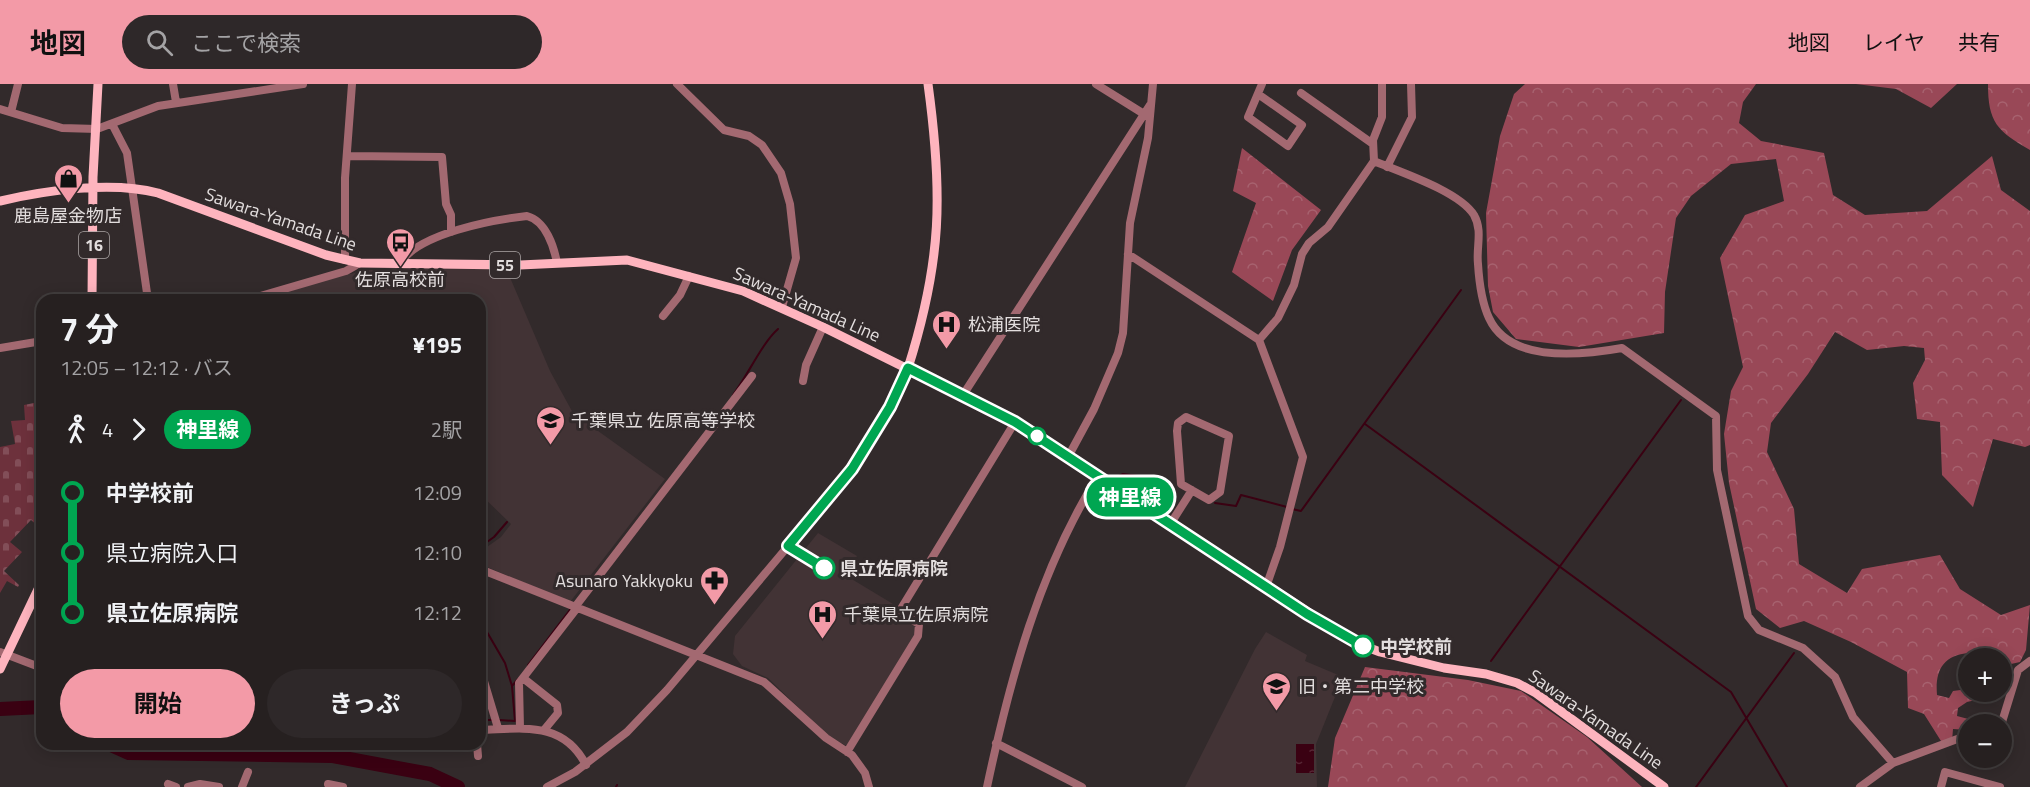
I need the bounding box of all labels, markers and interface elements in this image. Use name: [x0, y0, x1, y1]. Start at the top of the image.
search box: [122, 15, 542, 69]
text: 地図: [30, 21, 86, 64]
icon: search: [143, 26, 176, 59]
text: ここで検索: [191, 26, 301, 60]
text: 地図: [1788, 26, 1830, 58]
text: レイヤ: [1863, 26, 1925, 58]
text: 共有: [1958, 26, 2000, 58]
shop icon: 鹿島屋金物店: [52, 162, 84, 204]
street label: Sawara-Yamada Line: [202, 180, 360, 258]
place label: 鹿島屋金物店: [14, 202, 122, 229]
bus stop icon: 佐原高校前: [384, 226, 416, 268]
road number: 16: [79, 232, 109, 258]
road number: 55: [490, 252, 520, 278]
street label: Sawara-Yamada Line: [729, 259, 885, 349]
place label: 佐原高校前: [355, 266, 445, 293]
text: 7 分: [60, 304, 119, 354]
hospital icon: 松浦医院: [931, 308, 963, 350]
place label: 松浦医院: [968, 311, 1040, 338]
text: ¥195: [413, 328, 462, 362]
text: 12:05 – 12:12 · バス: [60, 352, 233, 383]
school or university icon: 千葉県立 佐原高等学校: [534, 404, 566, 446]
place label: 千葉県立 佐原高等学校: [571, 407, 755, 434]
icon: walk: [60, 413, 93, 446]
icon: forward: [122, 413, 155, 446]
text: 神里線: [176, 413, 239, 445]
text: 4: [102, 414, 113, 445]
text: 2駅: [431, 414, 462, 445]
unlabelled marker: [1028, 427, 1046, 445]
text: 中学校前: [106, 476, 194, 510]
text: 12:09: [413, 477, 462, 508]
line badge: 神里線: [1096, 478, 1164, 516]
text: 神里線: [1099, 481, 1162, 513]
text: 県立病院入口: [106, 536, 238, 570]
text: 12:10: [413, 537, 462, 568]
place label: 県立佐原病院: [840, 555, 948, 582]
marker: 県立佐原病院: [813, 557, 835, 579]
pharmacy icon: Asunaro Yakkyoku: [698, 564, 730, 606]
place label: Asunaro Yakkyoku: [555, 567, 693, 594]
text: 県立佐原病院: [106, 596, 238, 630]
text: 12:12: [413, 597, 462, 628]
hospital icon: 千葉県立佐原病院: [807, 598, 839, 640]
place label: 千葉県立佐原病院: [844, 601, 988, 628]
place label: 中学校前: [1380, 633, 1452, 660]
marker: 中学校前: [1352, 635, 1374, 657]
map controls: [1958, 648, 2012, 768]
button: +: [1958, 648, 2012, 702]
street label: Sawara-Yamada Line: [1523, 662, 1669, 776]
button: 開始: [60, 669, 255, 738]
button: きっぷ: [267, 669, 462, 738]
school or university icon: 旧・第二中学校: [1261, 670, 1293, 712]
place label: 旧・第二中学校: [1298, 673, 1424, 700]
button: −: [1958, 714, 2012, 768]

